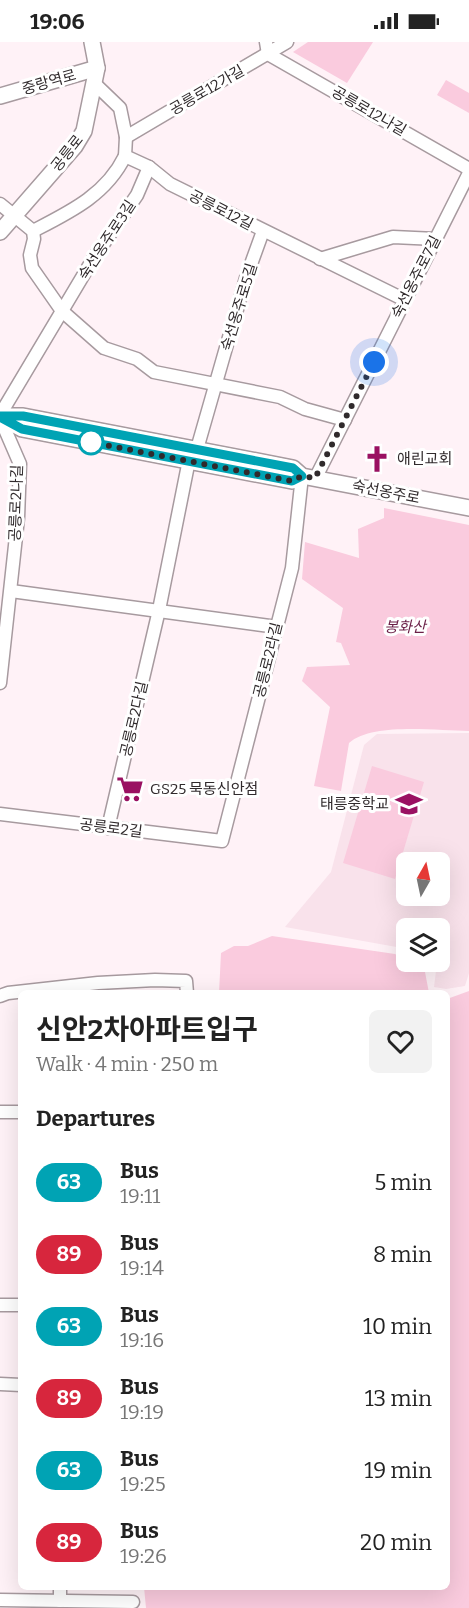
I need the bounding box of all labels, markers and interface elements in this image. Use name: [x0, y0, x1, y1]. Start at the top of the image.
text: 19:06: [30, 8, 85, 35]
street label: 공릉로12가길: [166, 61, 248, 119]
street label: 중랑역로: [20, 66, 78, 98]
street label: 공릉로12나길: [328, 82, 410, 140]
street label: 공릉로: [47, 131, 87, 175]
street label: 공릉로12길: [186, 186, 256, 234]
street label: 숙선옹주로3길: [75, 197, 139, 283]
street label: 숙선옹주로7길: [387, 233, 445, 321]
street label: 숙선옹주로5길: [217, 261, 261, 353]
your location: [359, 347, 389, 377]
unlabelled marker: [78, 429, 104, 455]
church icon: 애린교회: [362, 444, 392, 474]
place label: 애린교회: [397, 450, 452, 468]
street label: 공릉로2나길: [6, 464, 26, 542]
street label: 숙선옹주로: [350, 477, 422, 507]
park label: 봉화산: [384, 618, 428, 636]
street label: 공릉로2라길: [250, 620, 286, 700]
street label: 공릉로2다길: [117, 679, 151, 759]
supermarket icon: GS25 묵동신안점: [115, 774, 145, 804]
place label: GS25 묵동신안점: [150, 780, 258, 798]
school or university icon: 태릉중학교: [394, 789, 424, 819]
place label: 태릉중학교: [320, 795, 389, 813]
street label: 공릉로2길: [78, 815, 144, 841]
north arrow: [396, 852, 450, 906]
map controls: [396, 852, 450, 972]
button: layers: [396, 918, 450, 972]
button: heart: [369, 1010, 432, 1073]
text: 신안2차아파트입구: [36, 1013, 258, 1046]
text: Walk · 4 min · 250 m: [36, 1052, 218, 1076]
text: Departures: [36, 1105, 155, 1132]
text: Bus: [120, 1157, 159, 1184]
text: 63: [57, 1169, 81, 1195]
text: 5 min: [374, 1169, 432, 1196]
text: 19:11: [120, 1184, 160, 1208]
text: Bus: [120, 1229, 159, 1256]
text: 89: [56, 1241, 82, 1267]
text: 8 min: [373, 1241, 432, 1268]
text: 19:14: [120, 1256, 164, 1280]
text: Bus: [120, 1301, 159, 1328]
text: 63: [57, 1313, 81, 1339]
text: 10 min: [363, 1313, 432, 1340]
text: 19:16: [120, 1328, 164, 1352]
text: Bus: [120, 1373, 159, 1400]
text: 89: [56, 1385, 82, 1411]
text: 13 min: [365, 1385, 432, 1412]
text: 19:19: [120, 1400, 164, 1424]
text: Bus: [120, 1445, 159, 1472]
text: 63: [57, 1457, 81, 1483]
text: 19 min: [364, 1457, 432, 1484]
text: 19:25: [120, 1472, 166, 1496]
text: Bus: [120, 1517, 159, 1544]
text: 89: [56, 1529, 82, 1555]
text: 20 min: [360, 1529, 432, 1556]
text: 19:26: [120, 1544, 167, 1568]

